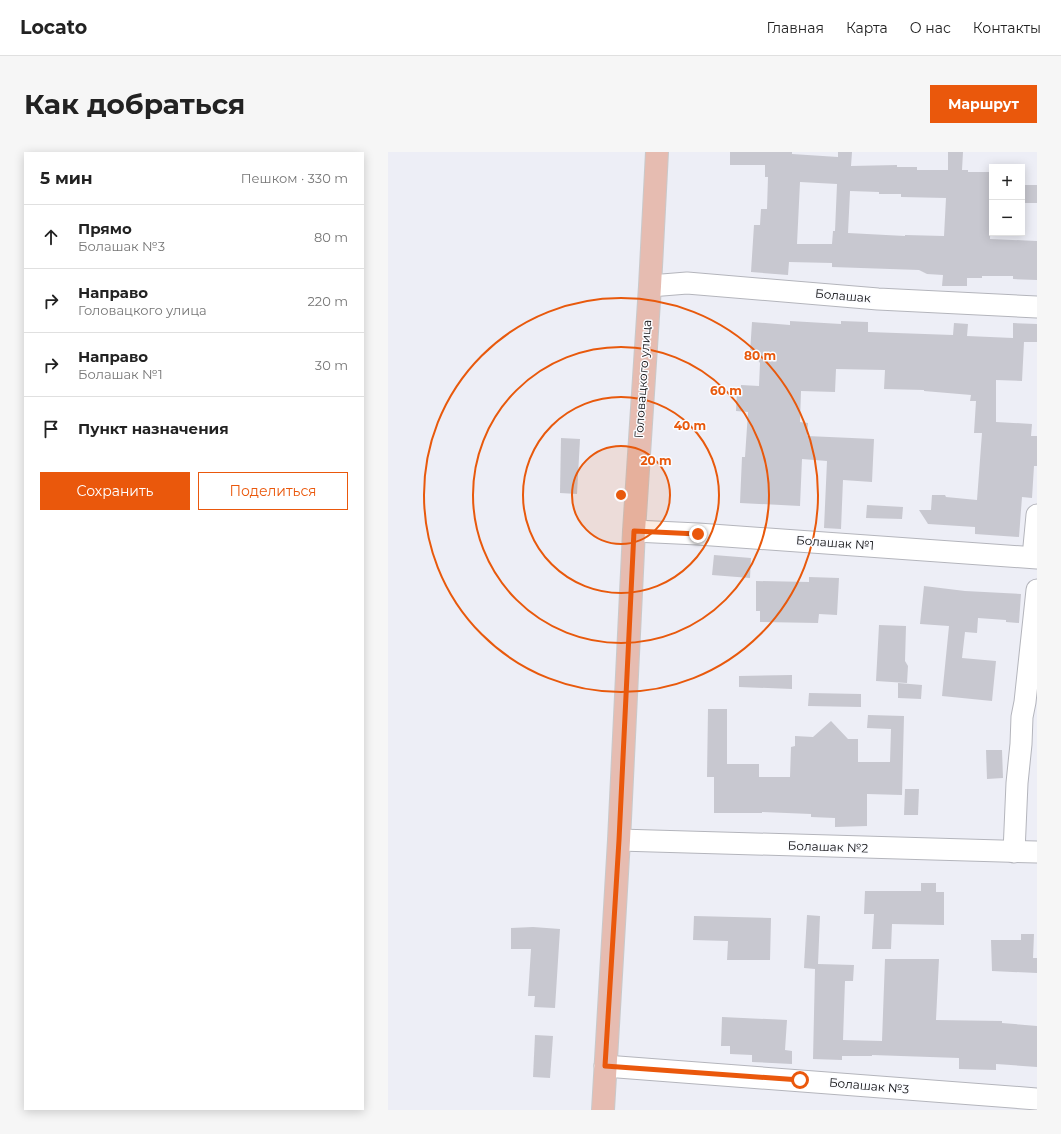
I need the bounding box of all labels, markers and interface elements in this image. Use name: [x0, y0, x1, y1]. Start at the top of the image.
text: Locato: [20, 16, 87, 39]
text: Главная: [766, 19, 824, 37]
text: Карта: [846, 19, 888, 37]
text: О нас: [910, 19, 951, 37]
text: Контакты: [973, 19, 1041, 37]
button: Маршрут: [930, 85, 1037, 123]
text: Как добраться: [24, 87, 245, 121]
map controls: [989, 164, 1025, 236]
button: +: [989, 164, 1025, 200]
text: 5 мин: [40, 168, 93, 188]
text: Пешком · 330 m: [241, 170, 348, 186]
button: −: [989, 200, 1025, 236]
text: Прямо: [78, 219, 132, 238]
icon: ahead: [40, 226, 62, 248]
text: 80 m: [314, 229, 348, 245]
text: Болашак №3: [78, 238, 165, 254]
text: Направо: [78, 283, 148, 302]
street label: Болашак: [814, 286, 872, 305]
icon: right: [40, 290, 62, 312]
text: 220 m: [307, 293, 348, 309]
text: Головацкого улица: [78, 302, 207, 318]
street label: Головацкого улица: [631, 319, 654, 439]
text: Направо: [78, 347, 148, 366]
text: 80 m: [744, 348, 776, 363]
icon: right: [40, 354, 62, 376]
text: 30 m: [315, 357, 348, 373]
text: Болашак №1: [78, 366, 163, 382]
text: 60 m: [710, 383, 742, 398]
icon: arrive: [40, 418, 62, 440]
text: 40 m: [674, 418, 706, 433]
text: Пункт назначения: [78, 419, 229, 438]
text: 20 m: [640, 453, 672, 468]
button: Сохранить: [40, 472, 190, 510]
button: Поделиться: [198, 472, 348, 510]
centre of rings: [614, 488, 628, 502]
route end: [689, 525, 707, 543]
street label: Болашак №1: [795, 532, 875, 553]
street label: Болашак №2: [787, 838, 869, 855]
route start: [791, 1071, 809, 1089]
street label: Болашак №3: [828, 1075, 910, 1096]

